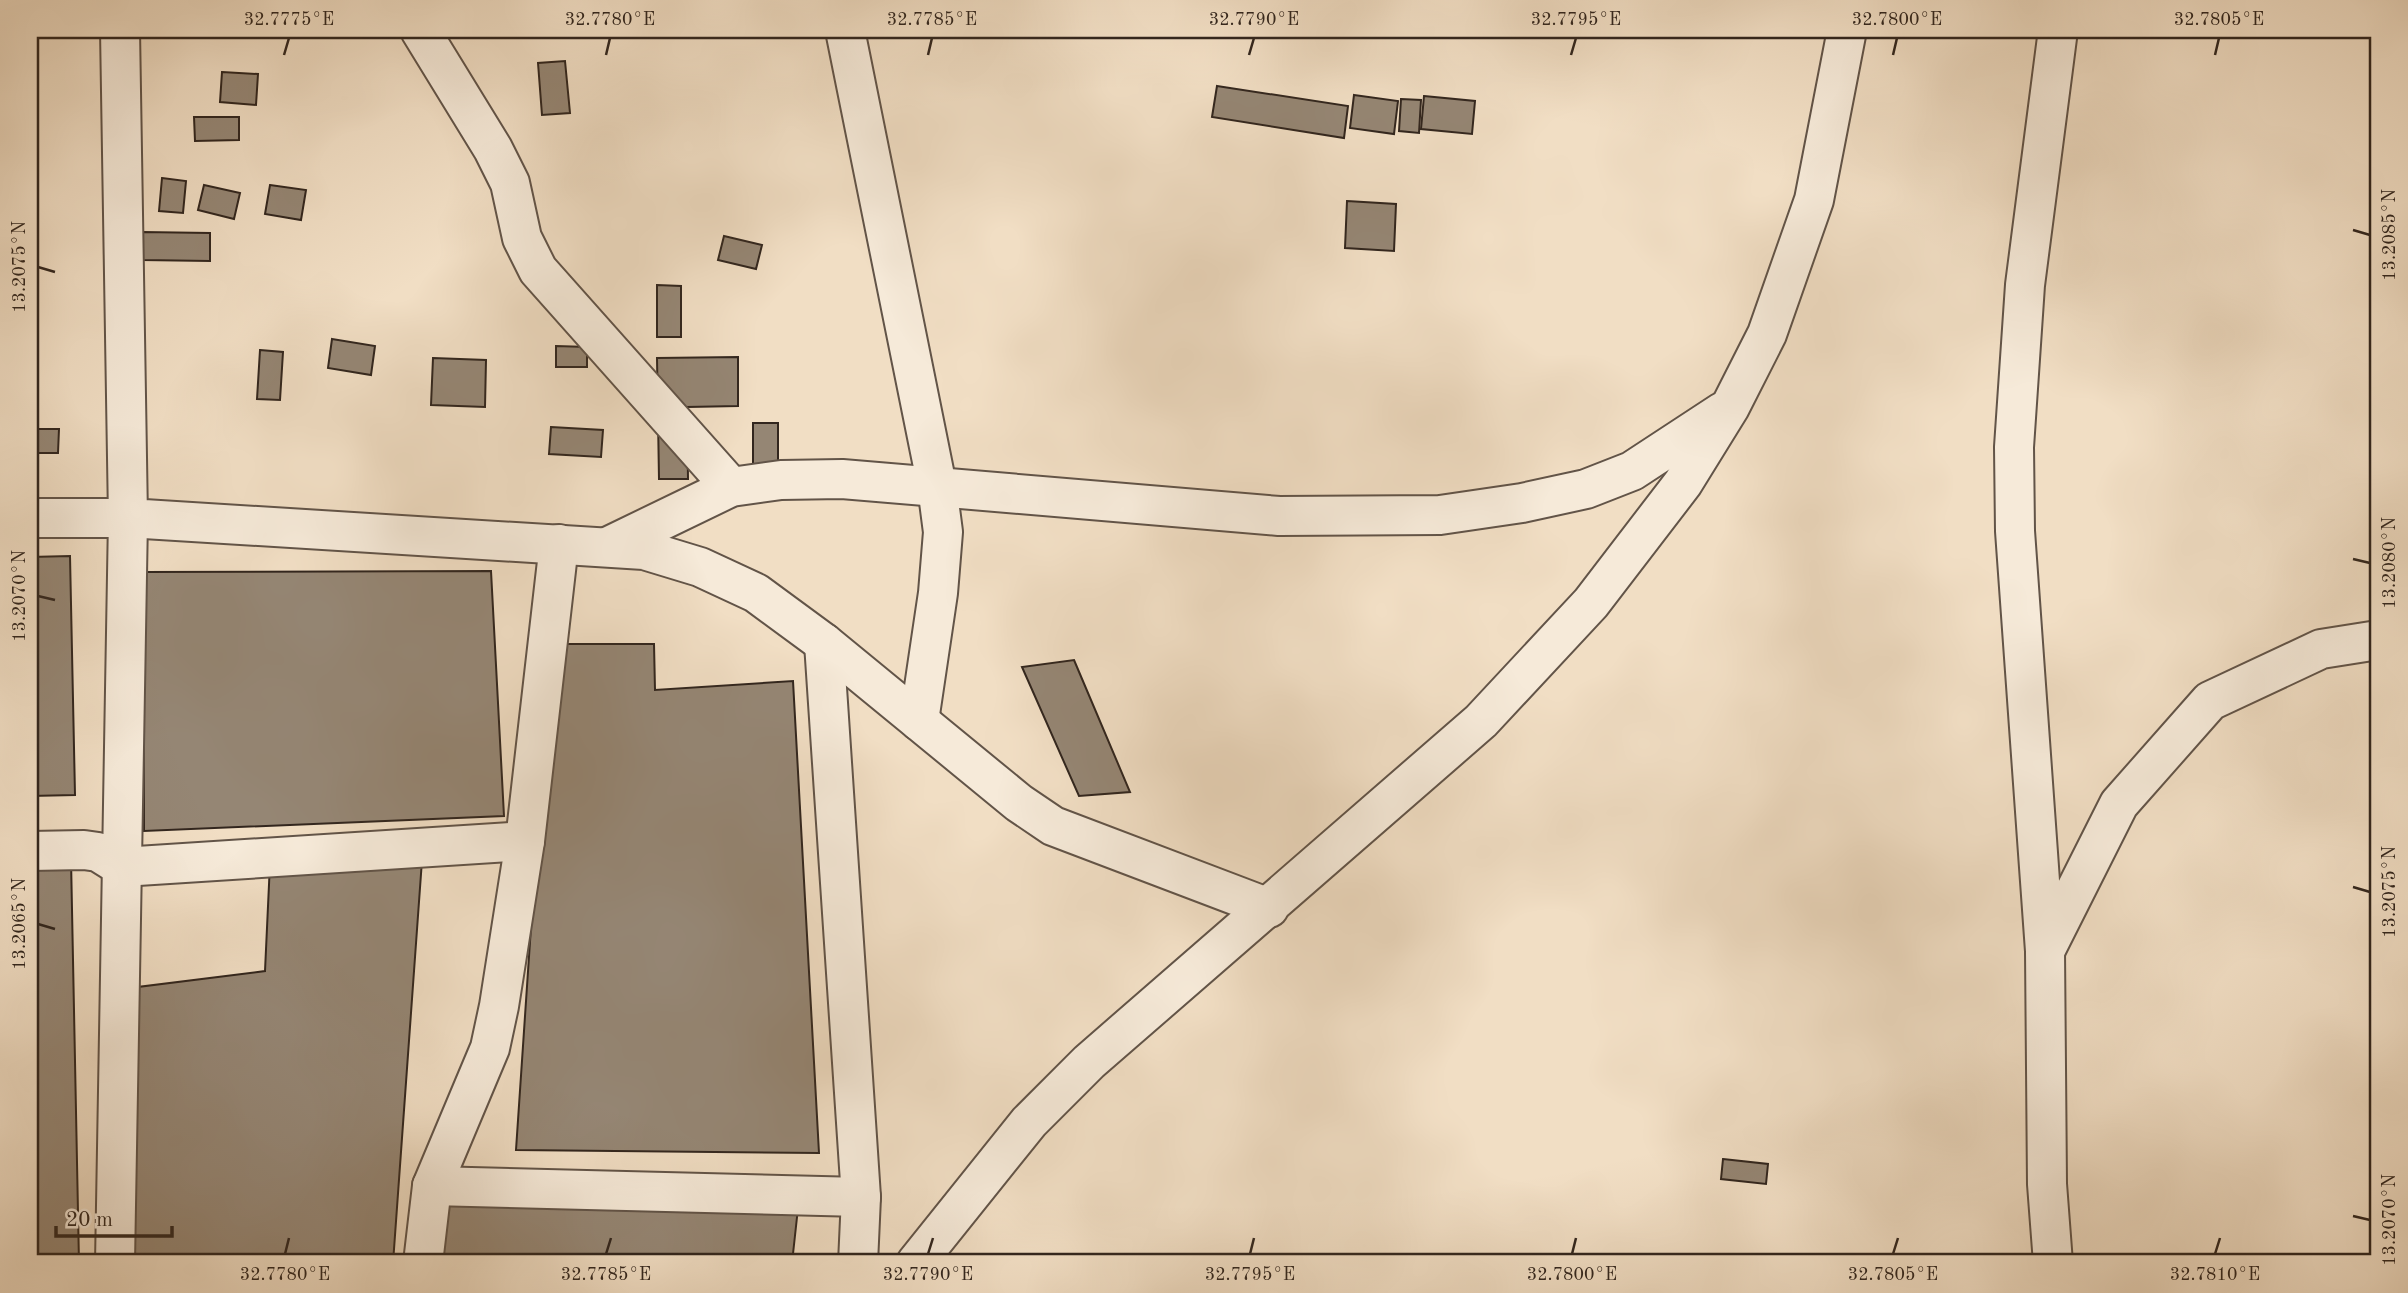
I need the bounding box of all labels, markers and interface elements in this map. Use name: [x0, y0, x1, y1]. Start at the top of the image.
text: 32.7775°E: [244, 11, 334, 29]
text: 32.7780°E: [565, 11, 655, 29]
text: 32.7785°E: [887, 11, 977, 29]
text: 32.7790°E: [1209, 11, 1299, 29]
text: 32.7795°E: [1531, 11, 1621, 29]
text: 32.7800°E: [1852, 11, 1942, 29]
text: 32.7805°E: [2174, 11, 2264, 29]
text: 13.2085°N: [2381, 189, 2399, 281]
text: 13.2075°N: [11, 221, 29, 313]
text: 13.2080°N: [2381, 517, 2399, 609]
text: 13.2070°N: [11, 550, 29, 642]
text: 13.2075°N: [2381, 846, 2399, 938]
text: 13.2065°N: [11, 878, 29, 970]
text: 13.2070°N: [2381, 1174, 2399, 1266]
scale bar: [56, 1195, 172, 1239]
text: 20 m: [66, 1210, 113, 1231]
text: 32.7780°E: [240, 1266, 330, 1284]
text: 32.7785°E: [561, 1266, 651, 1284]
text: 32.7790°E: [883, 1266, 973, 1284]
text: 32.7795°E: [1205, 1266, 1295, 1284]
text: 32.7800°E: [1527, 1266, 1617, 1284]
text: 32.7805°E: [1848, 1266, 1938, 1284]
text: 32.7810°E: [2170, 1266, 2260, 1284]

